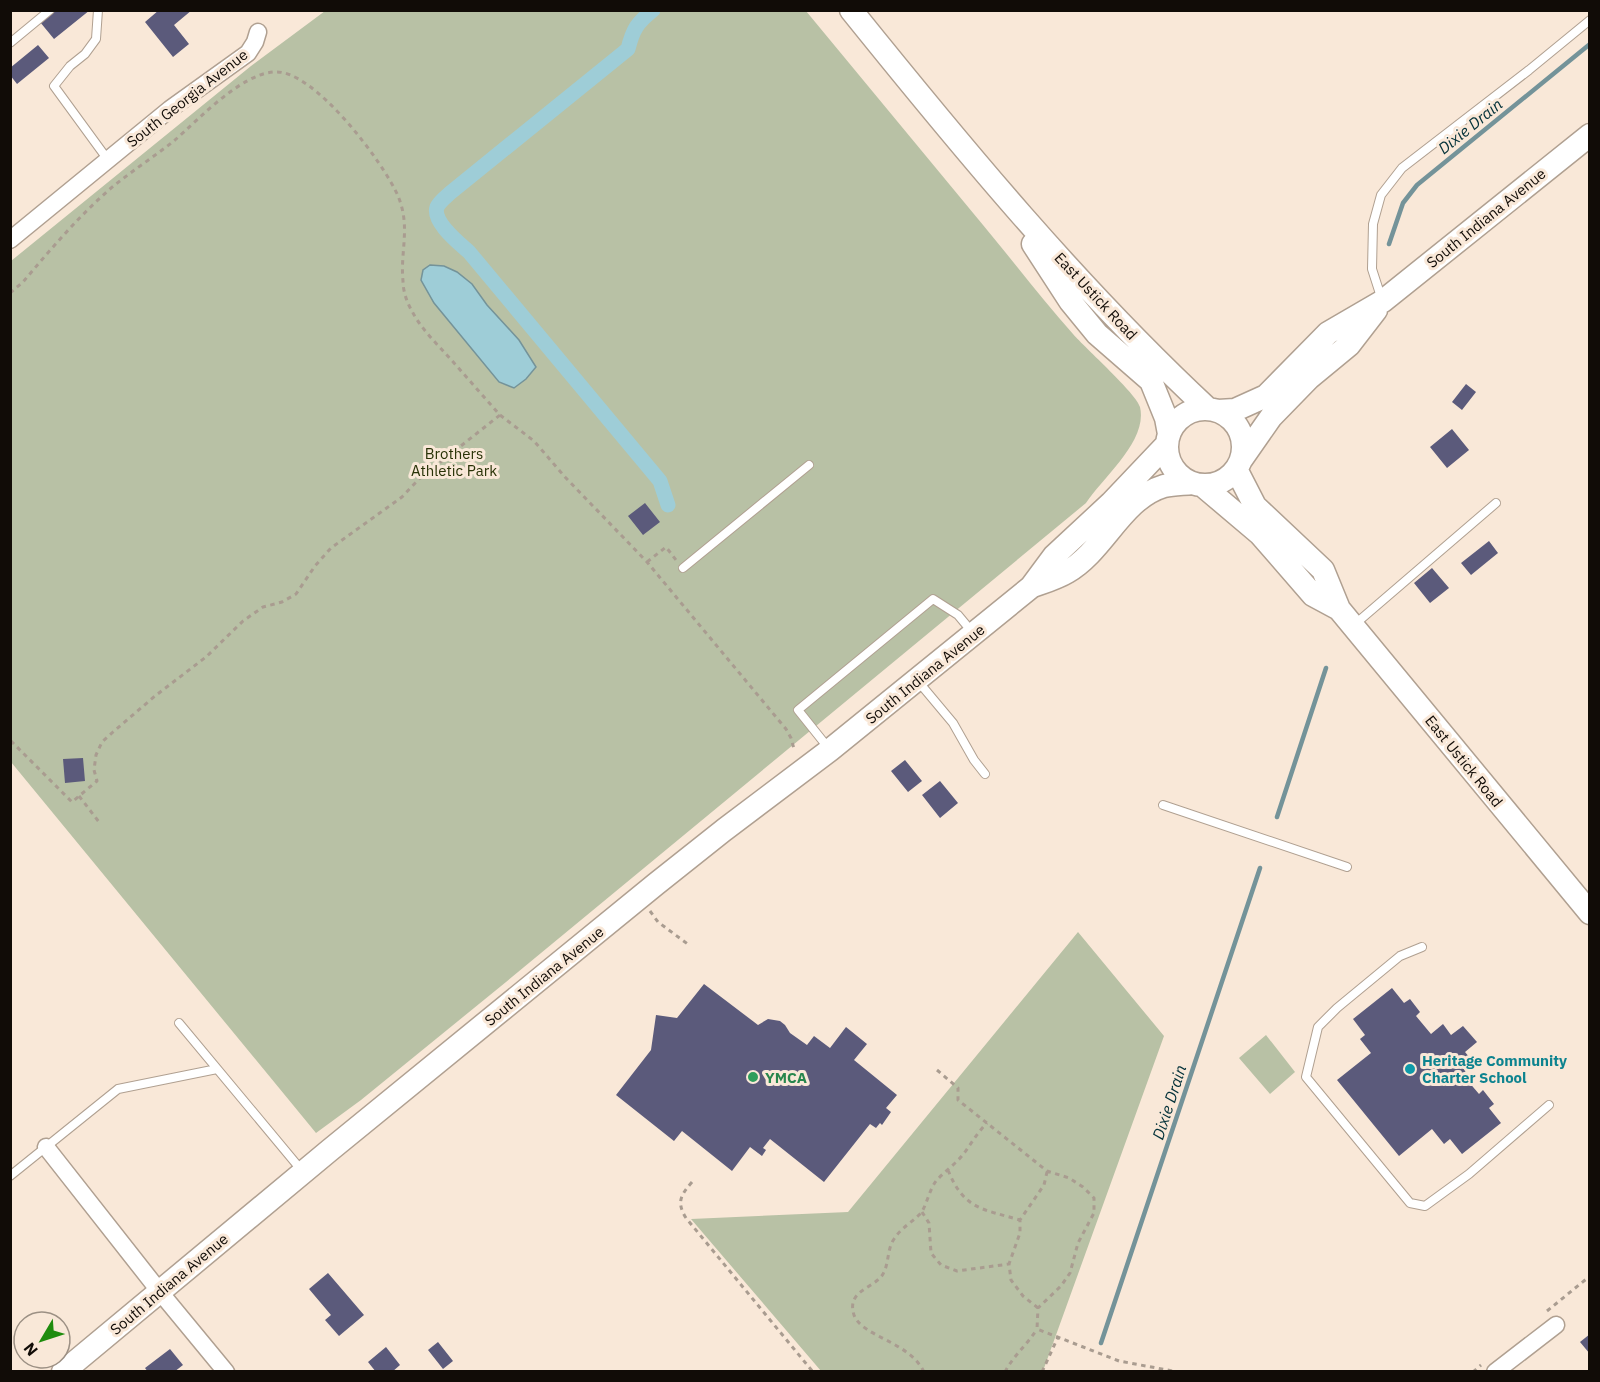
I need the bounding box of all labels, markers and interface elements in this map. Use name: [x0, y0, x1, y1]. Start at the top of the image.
street label: South Georgia Avenue: [123, 45, 251, 151]
water label: Dixie Drain: [1434, 94, 1506, 158]
street label: South Indiana Avenue: [1422, 164, 1550, 272]
street label: East Ustick Road: [1051, 248, 1141, 344]
park label: Brothers Athletic Park: [411, 444, 497, 480]
street label: South Indiana Avenue: [861, 620, 989, 728]
street label: East Ustick Road: [1421, 711, 1507, 811]
street label: South Indiana Avenue: [480, 922, 608, 1030]
place label: Heritage Community Charter School: [1422, 1051, 1567, 1087]
water label: Dixie Drain: [1148, 1062, 1190, 1142]
marker: Heritage Community Charter School: [1403, 1062, 1417, 1076]
place label: YMCA: [765, 1068, 807, 1087]
marker: YMCA: [746, 1070, 760, 1084]
street label: South Indiana Avenue: [106, 1229, 232, 1339]
north arrow: [12, 1310, 72, 1370]
text: N: [19, 1339, 42, 1360]

